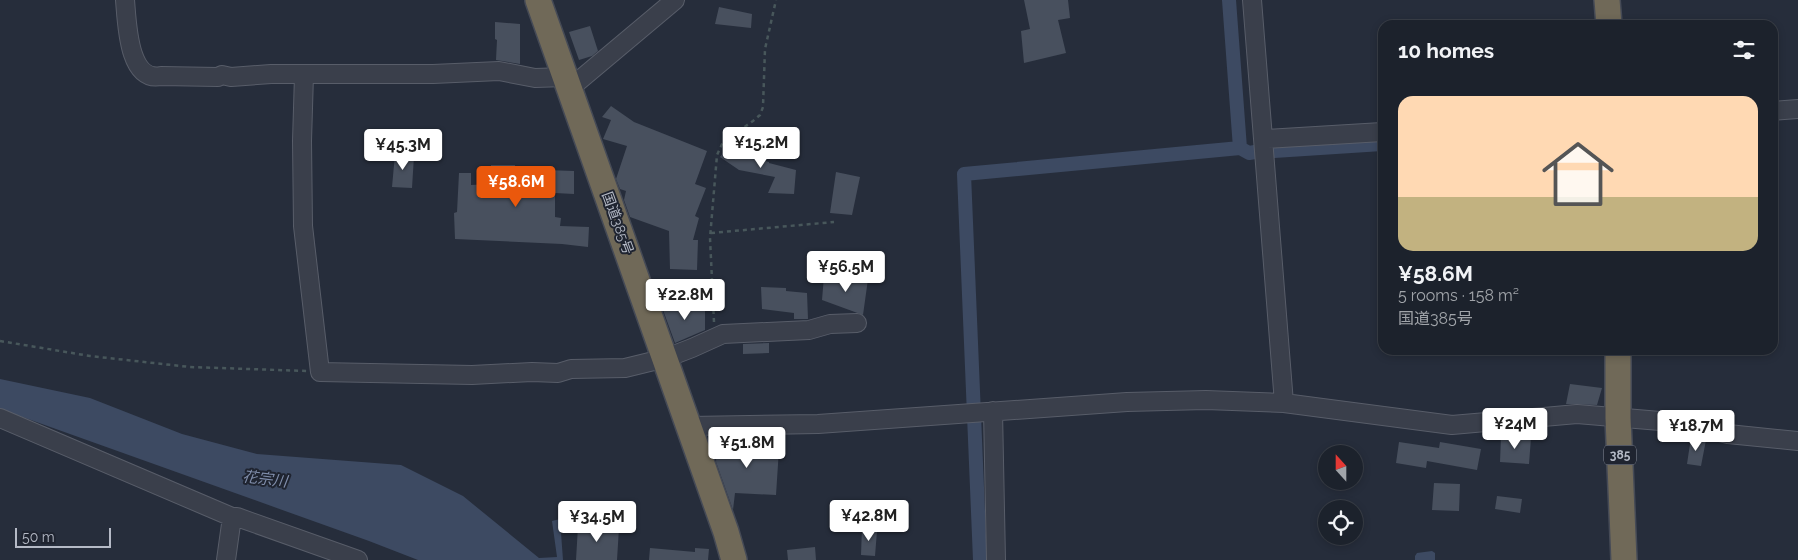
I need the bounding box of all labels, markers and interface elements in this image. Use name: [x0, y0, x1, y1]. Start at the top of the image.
icon: filters: [1730, 36, 1758, 64]
text: 10 homes: [1398, 38, 1494, 63]
pin: ¥15.2M: [720, 126, 802, 169]
pin: ¥45.3M: [362, 128, 444, 171]
icon: home: [1533, 129, 1623, 219]
text: ¥15.2M: [734, 133, 788, 152]
text: ¥45.3M: [375, 135, 431, 154]
pin: ¥58.6M: [475, 166, 557, 208]
text: ¥58.6M: [487, 172, 545, 191]
street label: 国道385号: [599, 190, 637, 256]
pin: ¥56.5M: [805, 250, 887, 293]
text: ¥56.5M: [818, 257, 874, 276]
text: ¥58.6M: [1398, 261, 1473, 286]
pin: ¥22.8M: [644, 278, 726, 321]
text: ¥22.8M: [657, 285, 713, 304]
text: 5 rooms · 158 m²: [1398, 286, 1519, 305]
text: 国道385号: [1398, 309, 1473, 328]
pin: ¥24M: [1485, 408, 1545, 450]
pin: ¥18.7M: [1655, 410, 1737, 452]
text: ¥24M: [1493, 414, 1537, 433]
text: ¥18.7M: [1668, 416, 1724, 435]
pin: ¥51.8M: [706, 426, 788, 469]
text: ¥51.8M: [719, 433, 775, 452]
north arrow: [1318, 445, 1362, 490]
map controls: [1318, 445, 1363, 545]
road number: 385: [1604, 446, 1636, 464]
water label: 花宗川: [242, 467, 290, 491]
pin: ¥34.5M: [556, 500, 638, 543]
pin: ¥42.8M: [828, 500, 910, 542]
button: locate: [1318, 500, 1363, 545]
text: ¥42.8M: [841, 506, 897, 525]
text: ¥34.5M: [569, 507, 625, 526]
scale bar: [15, 525, 111, 548]
text: 50 m: [22, 529, 55, 545]

